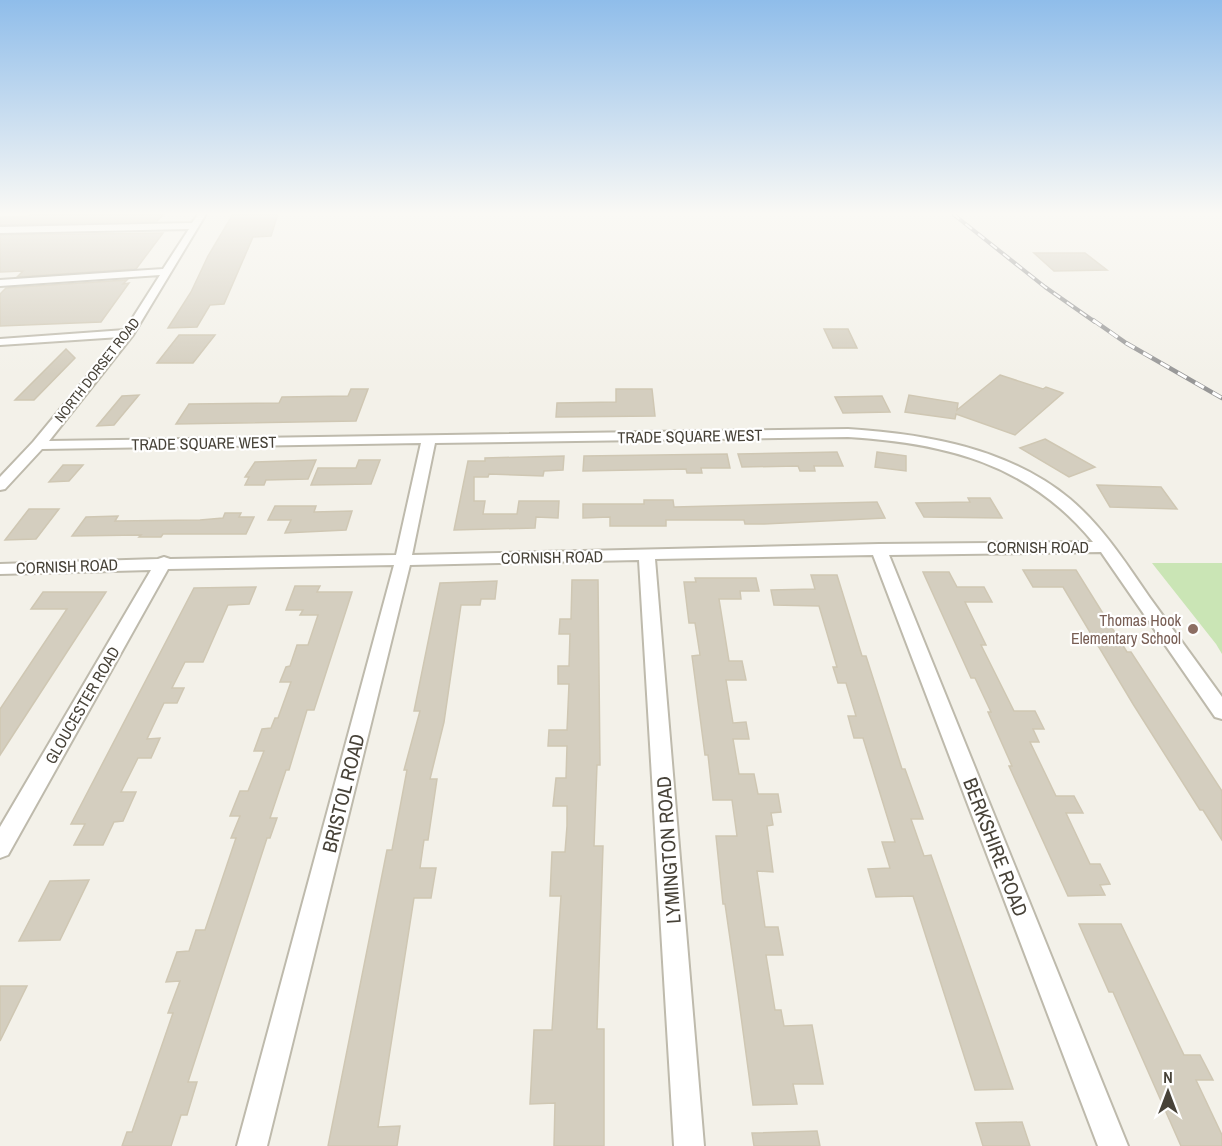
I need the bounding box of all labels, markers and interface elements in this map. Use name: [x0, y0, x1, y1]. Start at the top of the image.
street label: NORTH DORSET ROAD: [51, 314, 143, 426]
street label: TRADE SQUARE WEST: [617, 424, 763, 448]
street label: TRADE SQUARE WEST: [131, 431, 277, 455]
street label: CORNISH ROAD: [987, 536, 1089, 558]
street label: CORNISH ROAD: [501, 545, 603, 569]
street label: CORNISH ROAD: [16, 553, 118, 579]
place label: Thomas Hook Elementary School: [1071, 609, 1181, 649]
marker: Thomas Hook Elementary School: [1186, 622, 1200, 636]
street label: GLOUCESTER ROAD: [39, 642, 125, 768]
street label: BRISTOL ROAD: [315, 731, 371, 855]
street label: BERKSHIRE ROAD: [957, 774, 1035, 920]
street label: LYMINGTON ROAD: [649, 775, 687, 925]
north arrow: [1138, 1062, 1198, 1122]
text: N: [1163, 1066, 1173, 1088]

